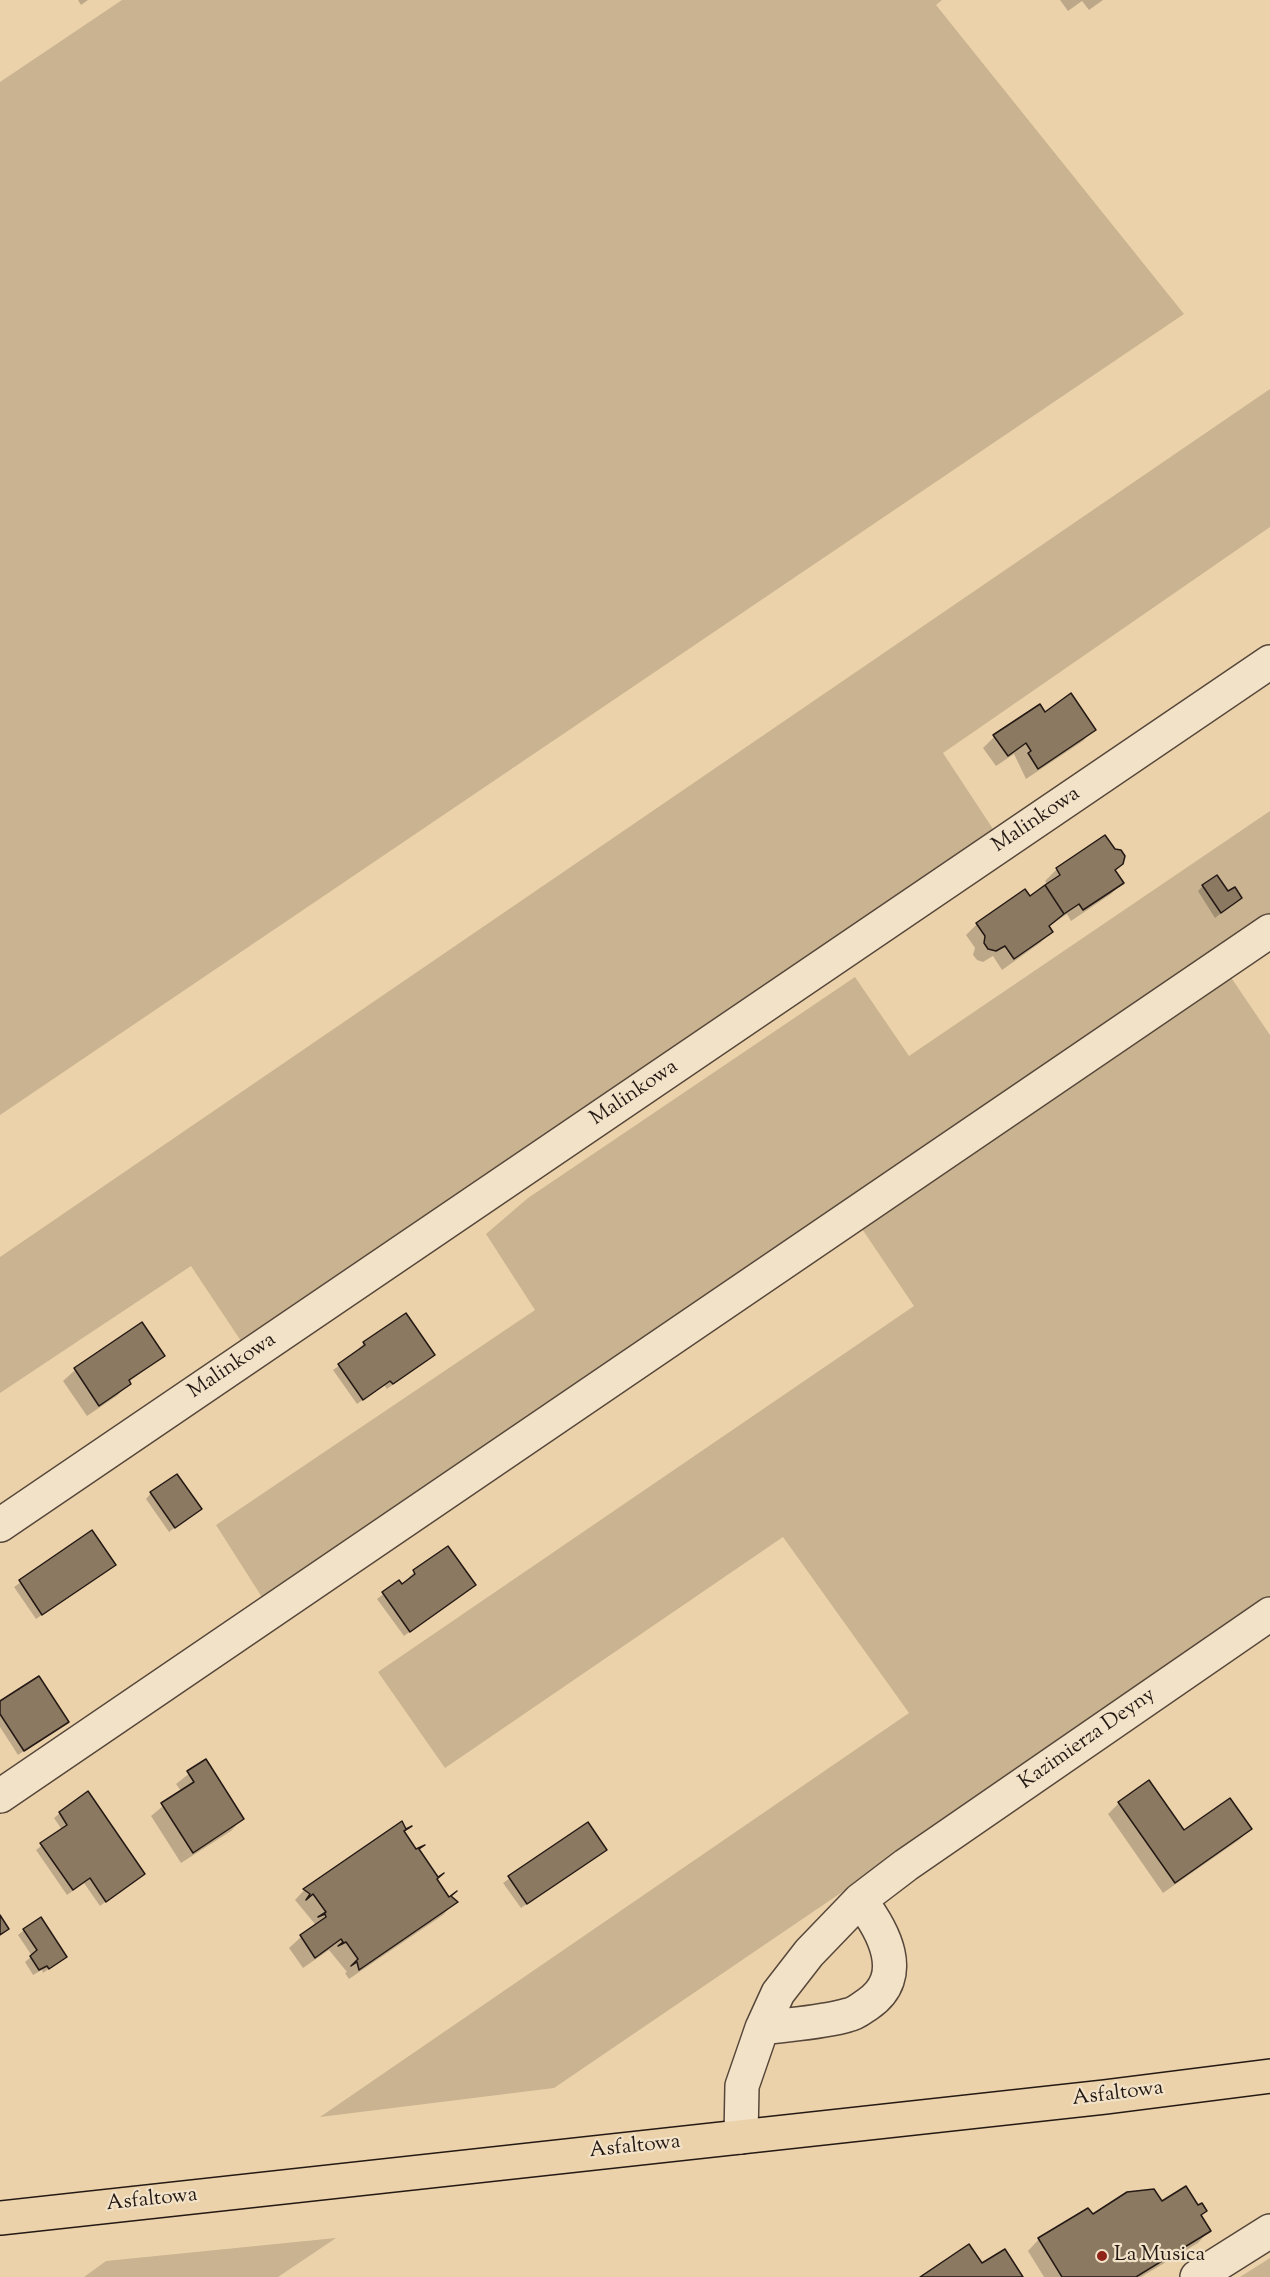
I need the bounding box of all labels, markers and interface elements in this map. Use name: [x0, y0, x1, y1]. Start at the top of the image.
street label: Malinkowa: [988, 782, 1086, 860]
street label: Malinkowa: [586, 1055, 684, 1133]
street label: Malinkowa: [184, 1328, 282, 1406]
street label: Kazimierza Deyny: [1015, 1684, 1161, 1796]
street label: Asfaltowa: [1071, 2077, 1165, 2113]
street label: Asfaltowa: [588, 2131, 682, 2165]
street label: Asfaltowa: [105, 2184, 199, 2218]
place label: La Musica: [1114, 2243, 1205, 2269]
marker: La Musica: [1095, 2249, 1109, 2263]

